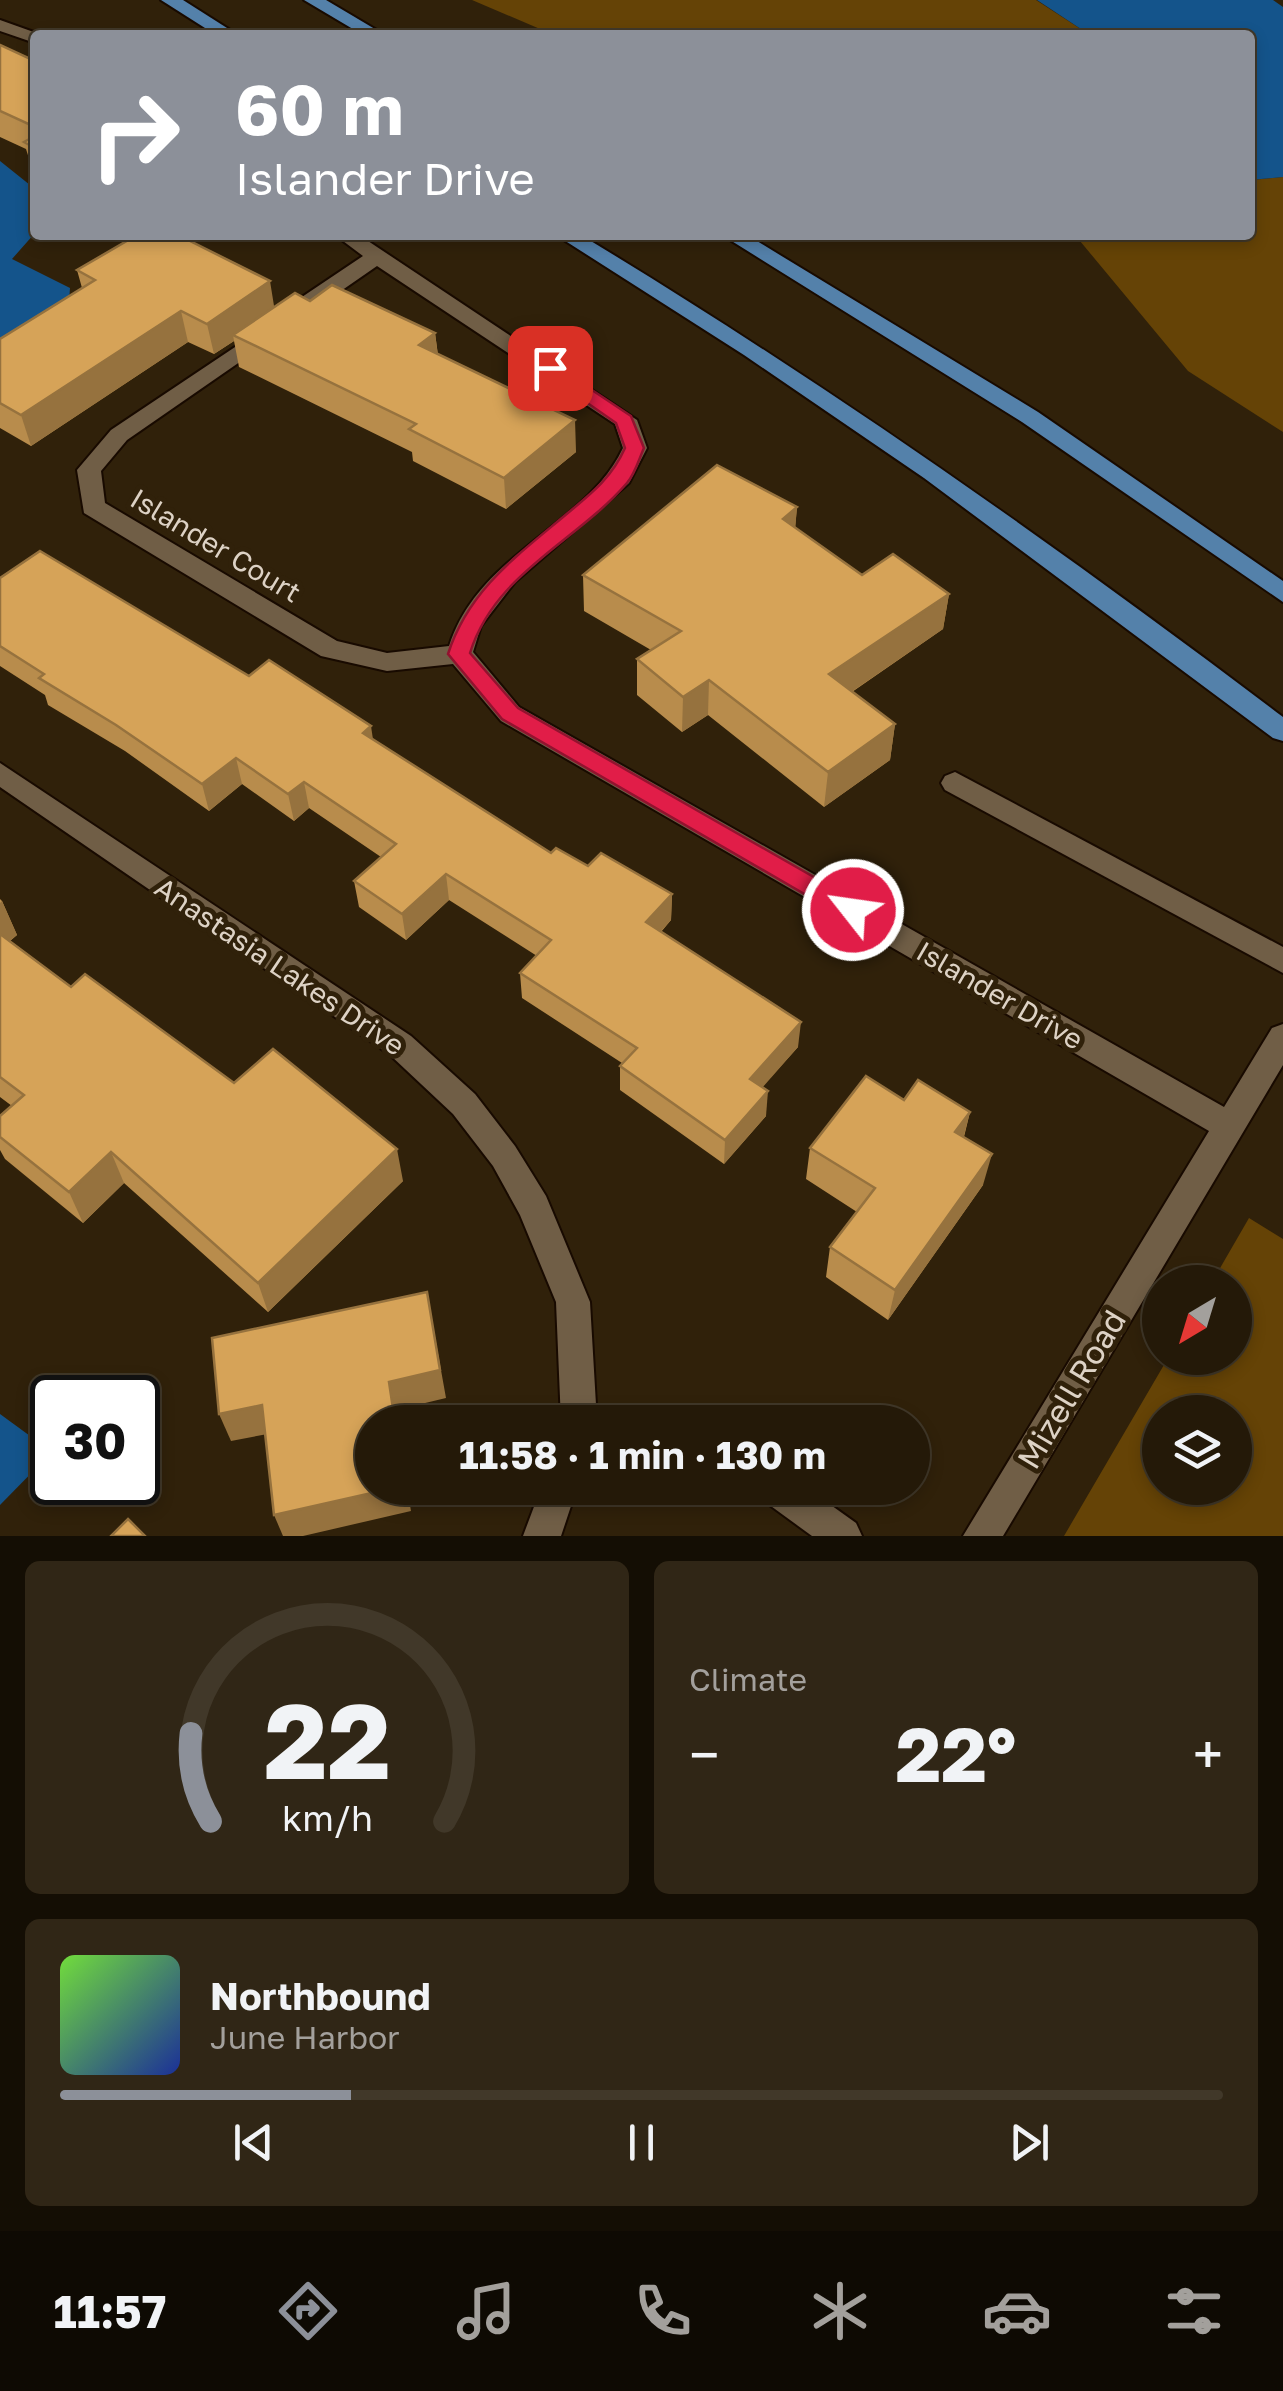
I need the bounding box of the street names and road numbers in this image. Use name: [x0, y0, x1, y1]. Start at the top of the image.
street label: Islander Court: [125, 481, 307, 609]
street label: Anastasia Lakes Drive: [149, 870, 411, 1062]
street label: Islander Drive: [911, 934, 1089, 1056]
street label: Mizell Road: [1009, 1303, 1133, 1475]

